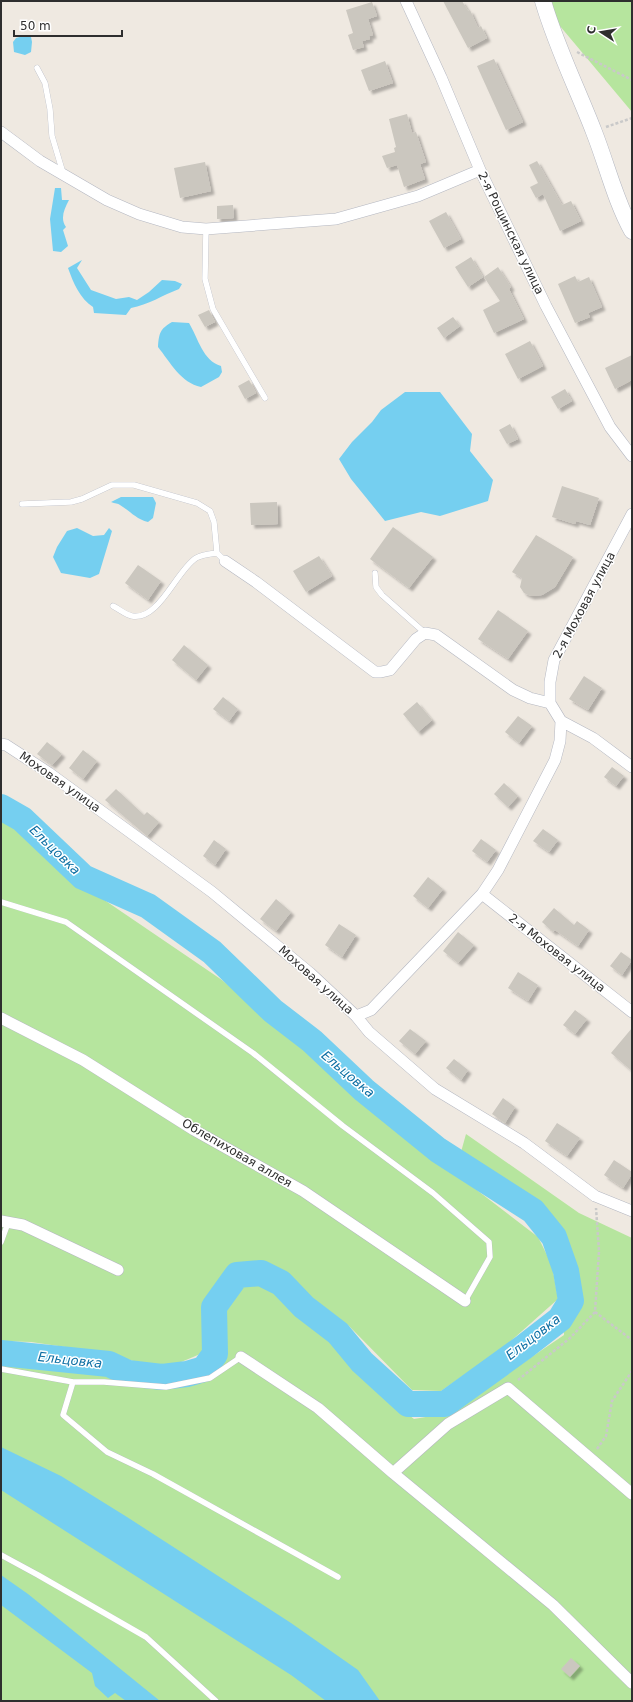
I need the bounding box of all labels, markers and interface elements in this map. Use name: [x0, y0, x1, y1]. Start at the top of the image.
scale bar: [14, 12, 122, 38]
north arrow: [581, 12, 621, 52]
text: 50 m: [20, 19, 51, 33]
text: С: [585, 25, 599, 35]
street label: 2-я Рощинская улица: [475, 169, 547, 297]
street label: 2-я Моховая улица: [550, 549, 618, 661]
street label: Моховая улица: [17, 749, 103, 815]
water label: Ельцовка: [27, 822, 83, 878]
street label: 2-я Моховая улица: [506, 911, 608, 995]
street label: Моховая улица: [276, 943, 356, 1017]
water label: Ельцовка: [318, 1048, 378, 1100]
street label: Облепиховая аллея: [179, 1116, 295, 1190]
water label: Ельцовка: [503, 1311, 563, 1363]
water label: Ельцовка: [37, 1349, 103, 1371]

